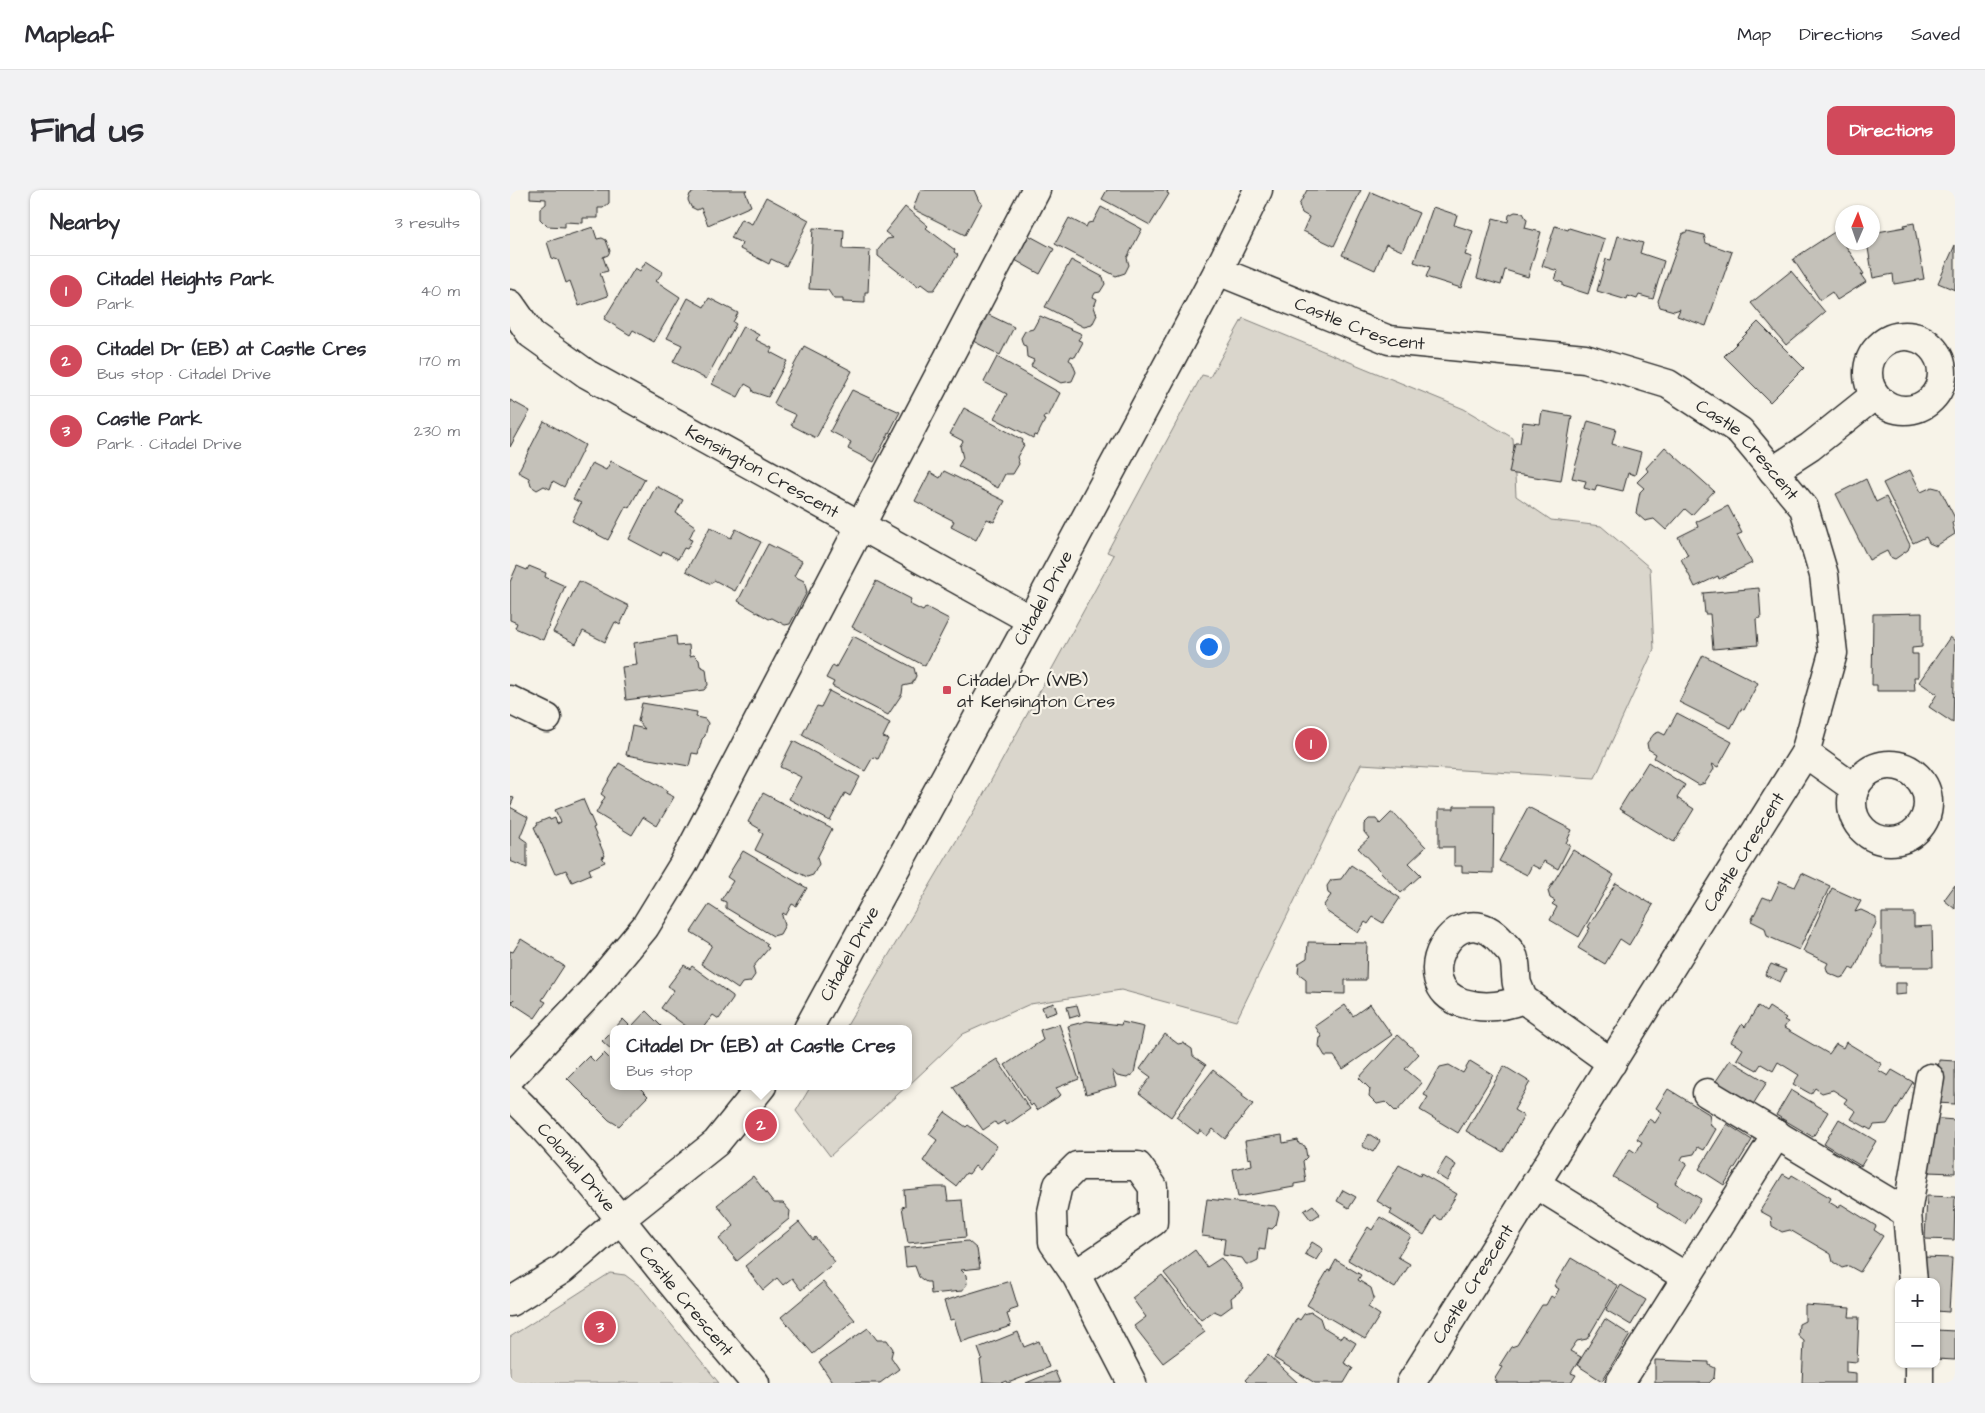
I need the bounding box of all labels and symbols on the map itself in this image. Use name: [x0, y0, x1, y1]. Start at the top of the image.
north arrow: [1835, 205, 1880, 250]
street label: Castle Crescent: [1291, 291, 1427, 356]
street label: Castle Crescent: [1691, 393, 1805, 506]
street label: Kensington Crescent: [681, 419, 844, 524]
street label: Citadel Drive: [1007, 546, 1079, 650]
your location: [1196, 634, 1222, 660]
place label: Citadel Dr (WB) at Kensington Cres: [957, 668, 1115, 715]
marker: Citadel Dr (WB) at Kensington Cres: [941, 684, 953, 696]
pin: 1: [1295, 725, 1327, 763]
street label: Castle Crescent: [1697, 787, 1791, 917]
street label: Citadel Drive: [813, 901, 885, 1005]
pin: 2: [745, 1106, 777, 1144]
street label: Colonial Drive: [532, 1117, 622, 1217]
street label: Castle Crescent: [1426, 1219, 1520, 1349]
street label: Castle Crescent: [633, 1240, 740, 1362]
pin: 3: [584, 1308, 616, 1346]

